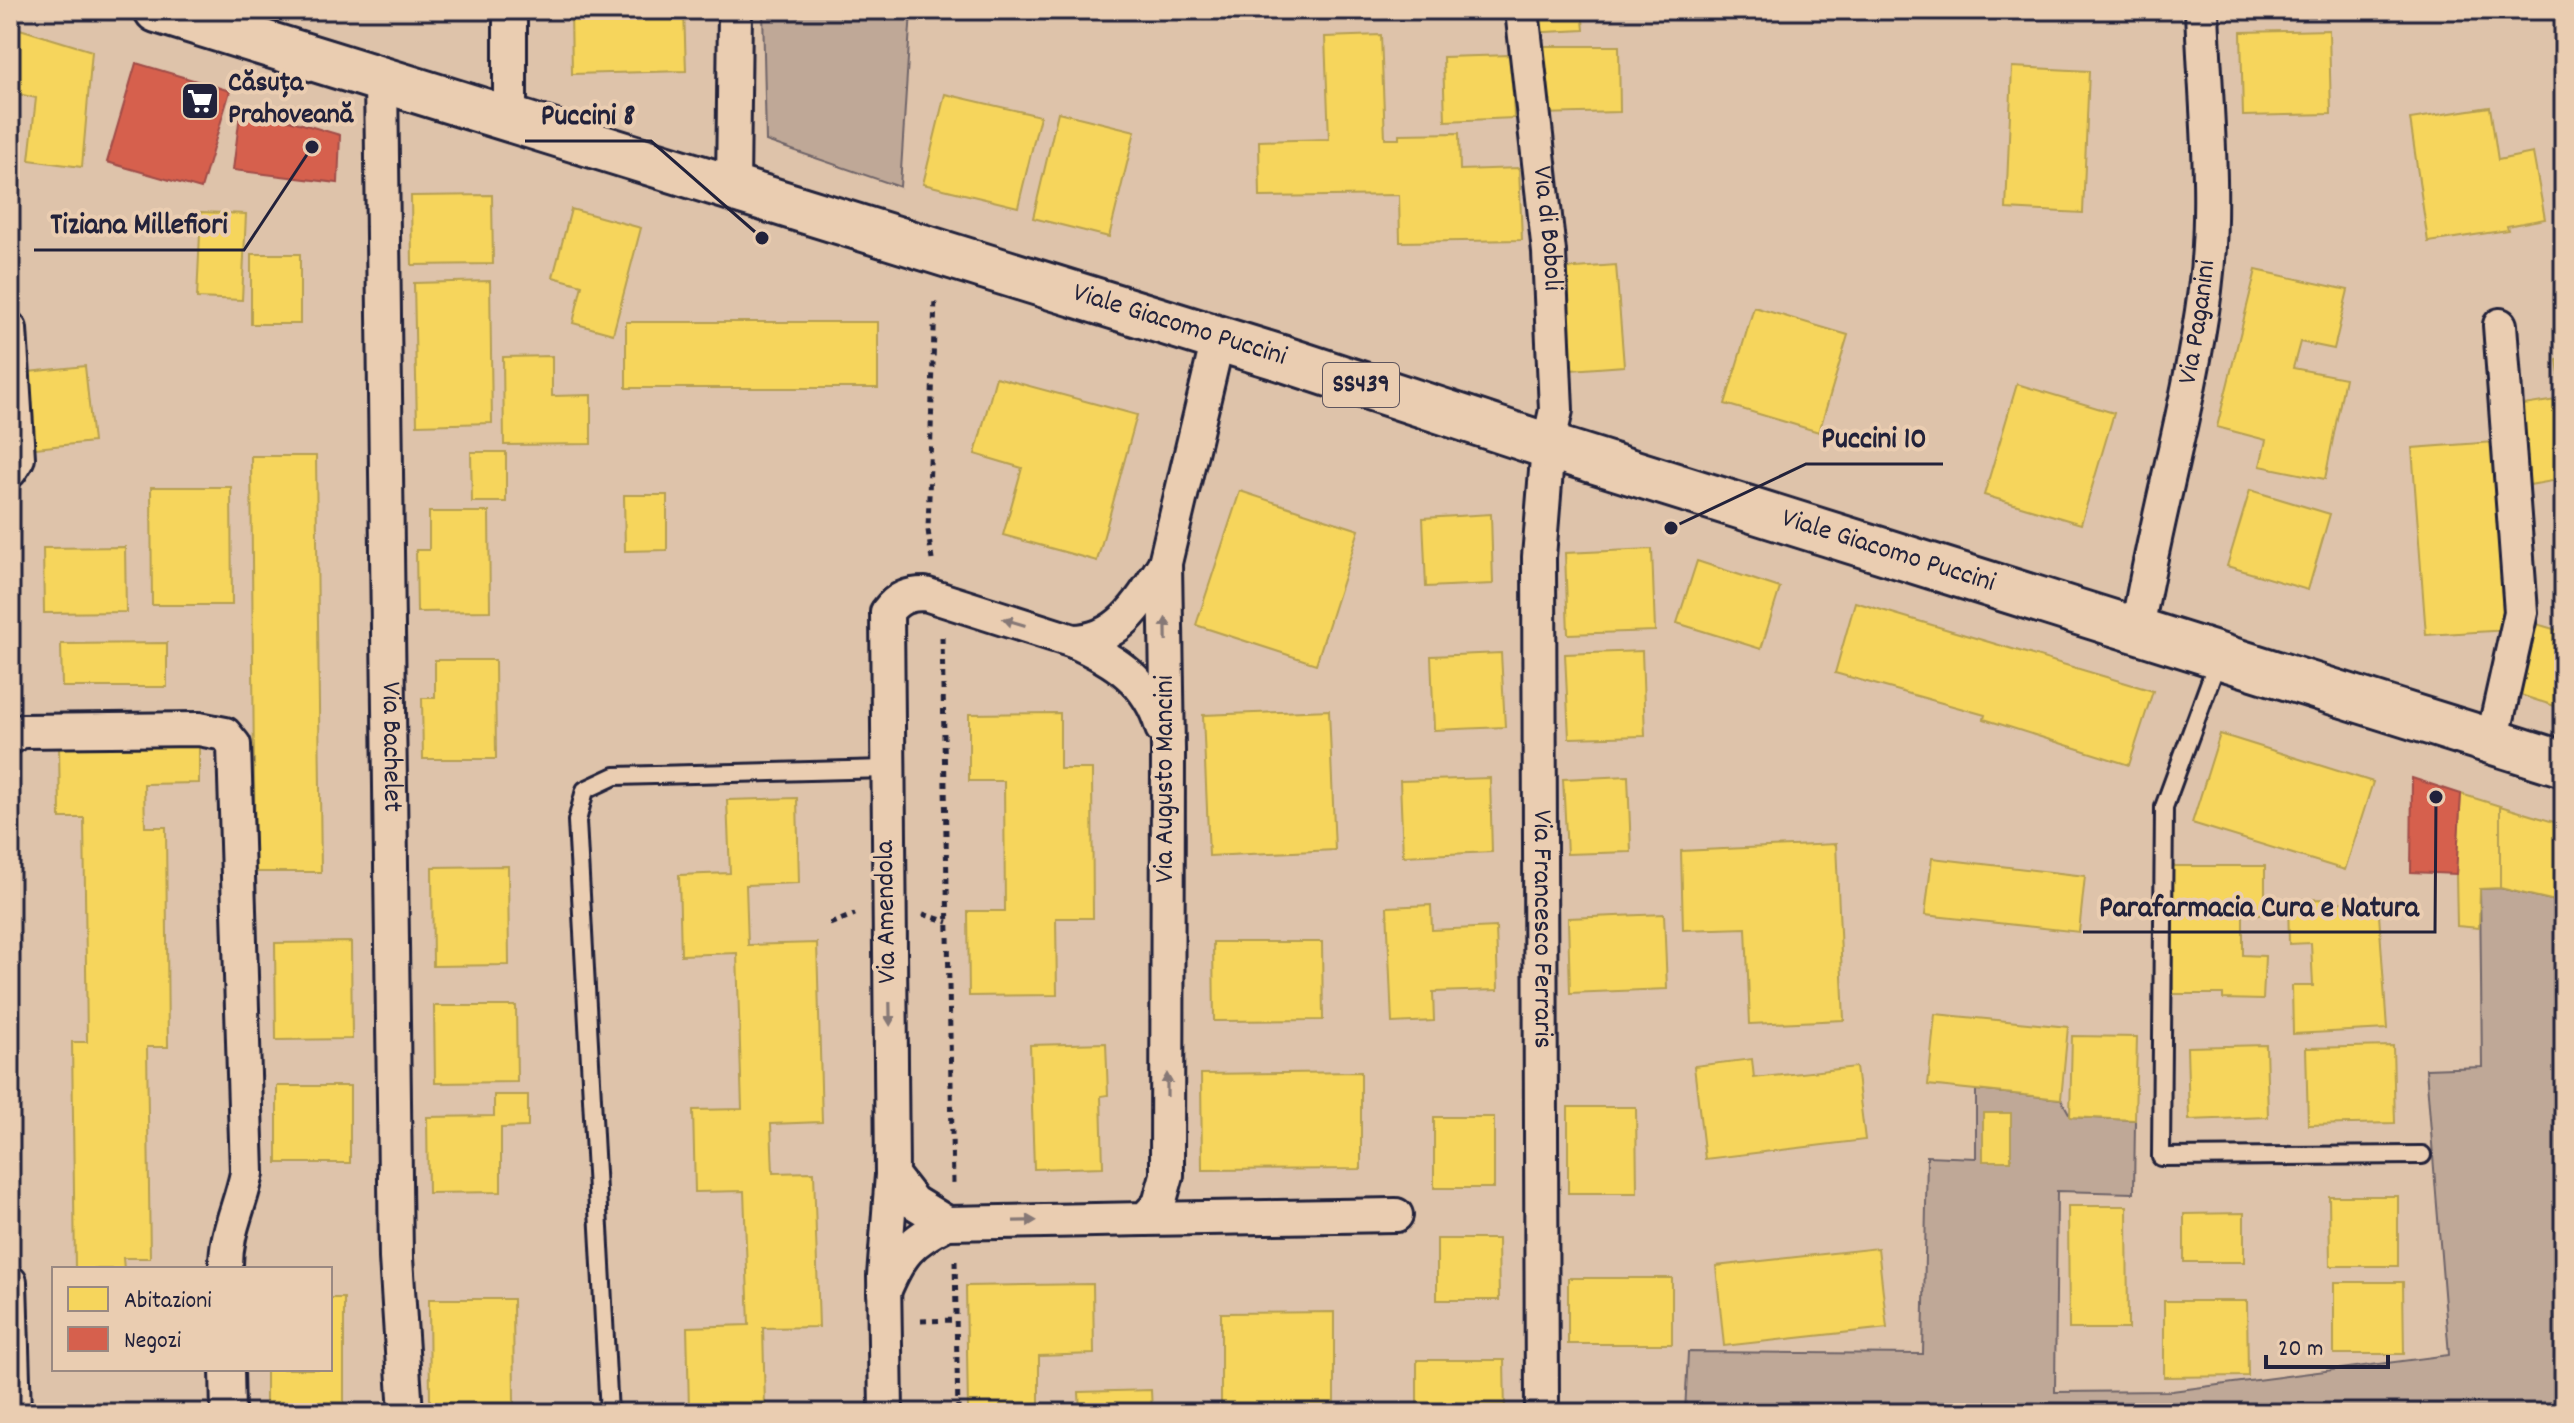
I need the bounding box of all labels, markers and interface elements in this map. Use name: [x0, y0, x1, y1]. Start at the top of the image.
place label: Căsuța Prahoveană: [228, 65, 355, 137]
supermarket icon: Căsuța Prahoveană: [179, 80, 221, 122]
callout: Puccini 8: [525, 87, 651, 141]
text: Puccini 8: [541, 97, 635, 140]
street label: Via di Boboli: [1520, 164, 1571, 292]
callout: Tiziana Millefiori: [34, 196, 244, 250]
text: Tiziana Millefiori: [50, 206, 228, 249]
street label: Via Paganini: [2169, 259, 2228, 388]
street label: Viale Giacomo Puccini: [1067, 275, 1291, 378]
road number: SS439: [1323, 363, 1399, 407]
callout: Puccini 10: [1806, 410, 1943, 464]
text: Puccini 10: [1821, 420, 1927, 463]
street label: Viale Giacomo Puccini: [1776, 500, 2000, 605]
one-way arrow: [1001, 616, 1025, 628]
one-way arrow: [1160, 616, 1172, 641]
street label: Via Augusto Mancini: [1147, 675, 1187, 883]
street label: Via Bachelet: [369, 682, 410, 812]
street label: Via Francesco Ferraris: [1520, 810, 1561, 1049]
street label: Via Amendola: [867, 839, 909, 984]
callout: Parafarmacia Cura e Natura: [2083, 878, 2435, 932]
text: Parafarmacia Cura e Natura: [2099, 889, 2420, 932]
one-way arrow: [884, 1002, 896, 1027]
one-way arrow: [1161, 1072, 1173, 1097]
one-way arrow: [1013, 1215, 1038, 1227]
legend: [52, 1267, 332, 1371]
text: Abitazioni: [124, 1285, 212, 1319]
scale bar: [2266, 1319, 2388, 1369]
text: Negozi: [124, 1325, 181, 1359]
text: 20 m: [2278, 1333, 2324, 1367]

